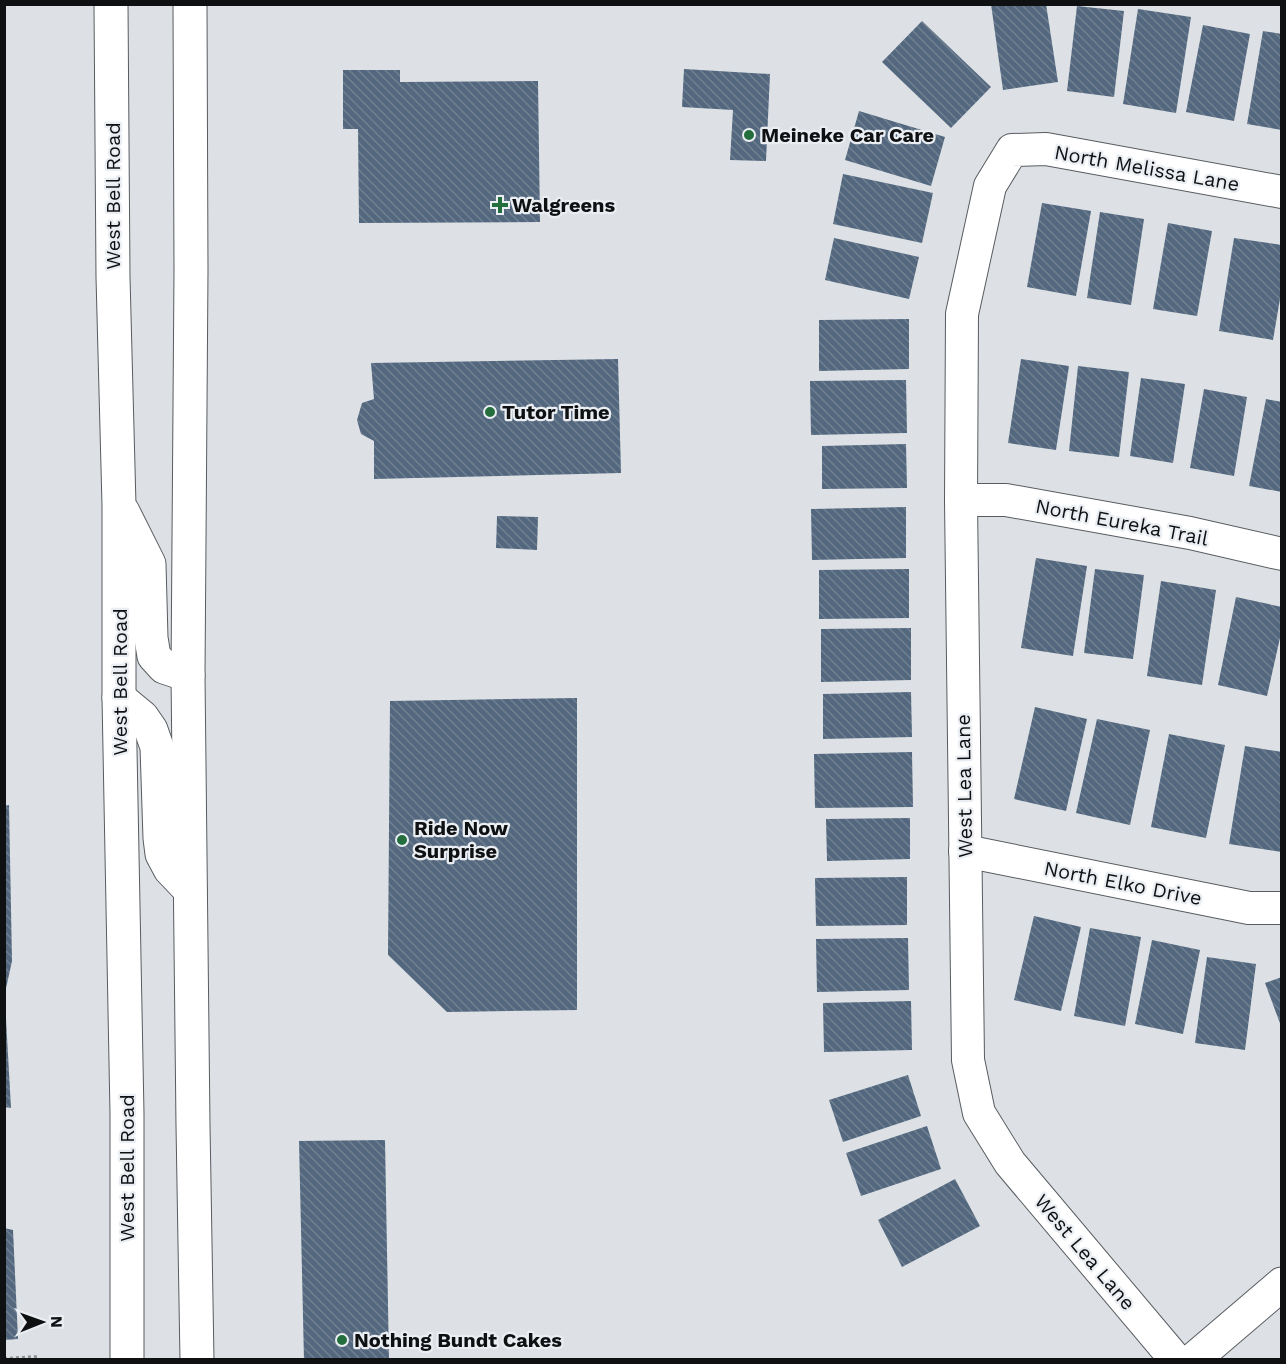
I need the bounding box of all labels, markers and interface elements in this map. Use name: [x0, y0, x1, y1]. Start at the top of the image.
street label: West Bell Road: [101, 122, 125, 270]
place label: Meineke Car Care: [761, 123, 934, 147]
marker: Meineke Car Care: [742, 128, 756, 142]
street label: North Melissa Lane: [1053, 140, 1241, 196]
place label: Walgreens: [512, 193, 615, 217]
marker: Walgreens: [493, 198, 507, 212]
place label: Tutor Time: [502, 400, 610, 424]
marker: Tutor Time: [483, 405, 497, 419]
street label: North Eureka Trail: [1034, 493, 1210, 551]
street label: West Bell Road: [108, 608, 132, 756]
street label: West Lea Lane: [951, 714, 977, 858]
place label: Ride Now Surprise: [414, 816, 508, 863]
marker: Ride Now Surprise: [395, 833, 409, 847]
street label: North Elko Drive: [1042, 856, 1204, 910]
street label: West Bell Road: [115, 1094, 139, 1242]
street label: West Lea Lane: [1030, 1189, 1140, 1315]
north arrow: [12, 1292, 72, 1352]
text: N: [47, 1316, 66, 1328]
place label: Nothing Bundt Cakes: [354, 1328, 562, 1352]
marker: Nothing Bundt Cakes: [335, 1333, 349, 1347]

